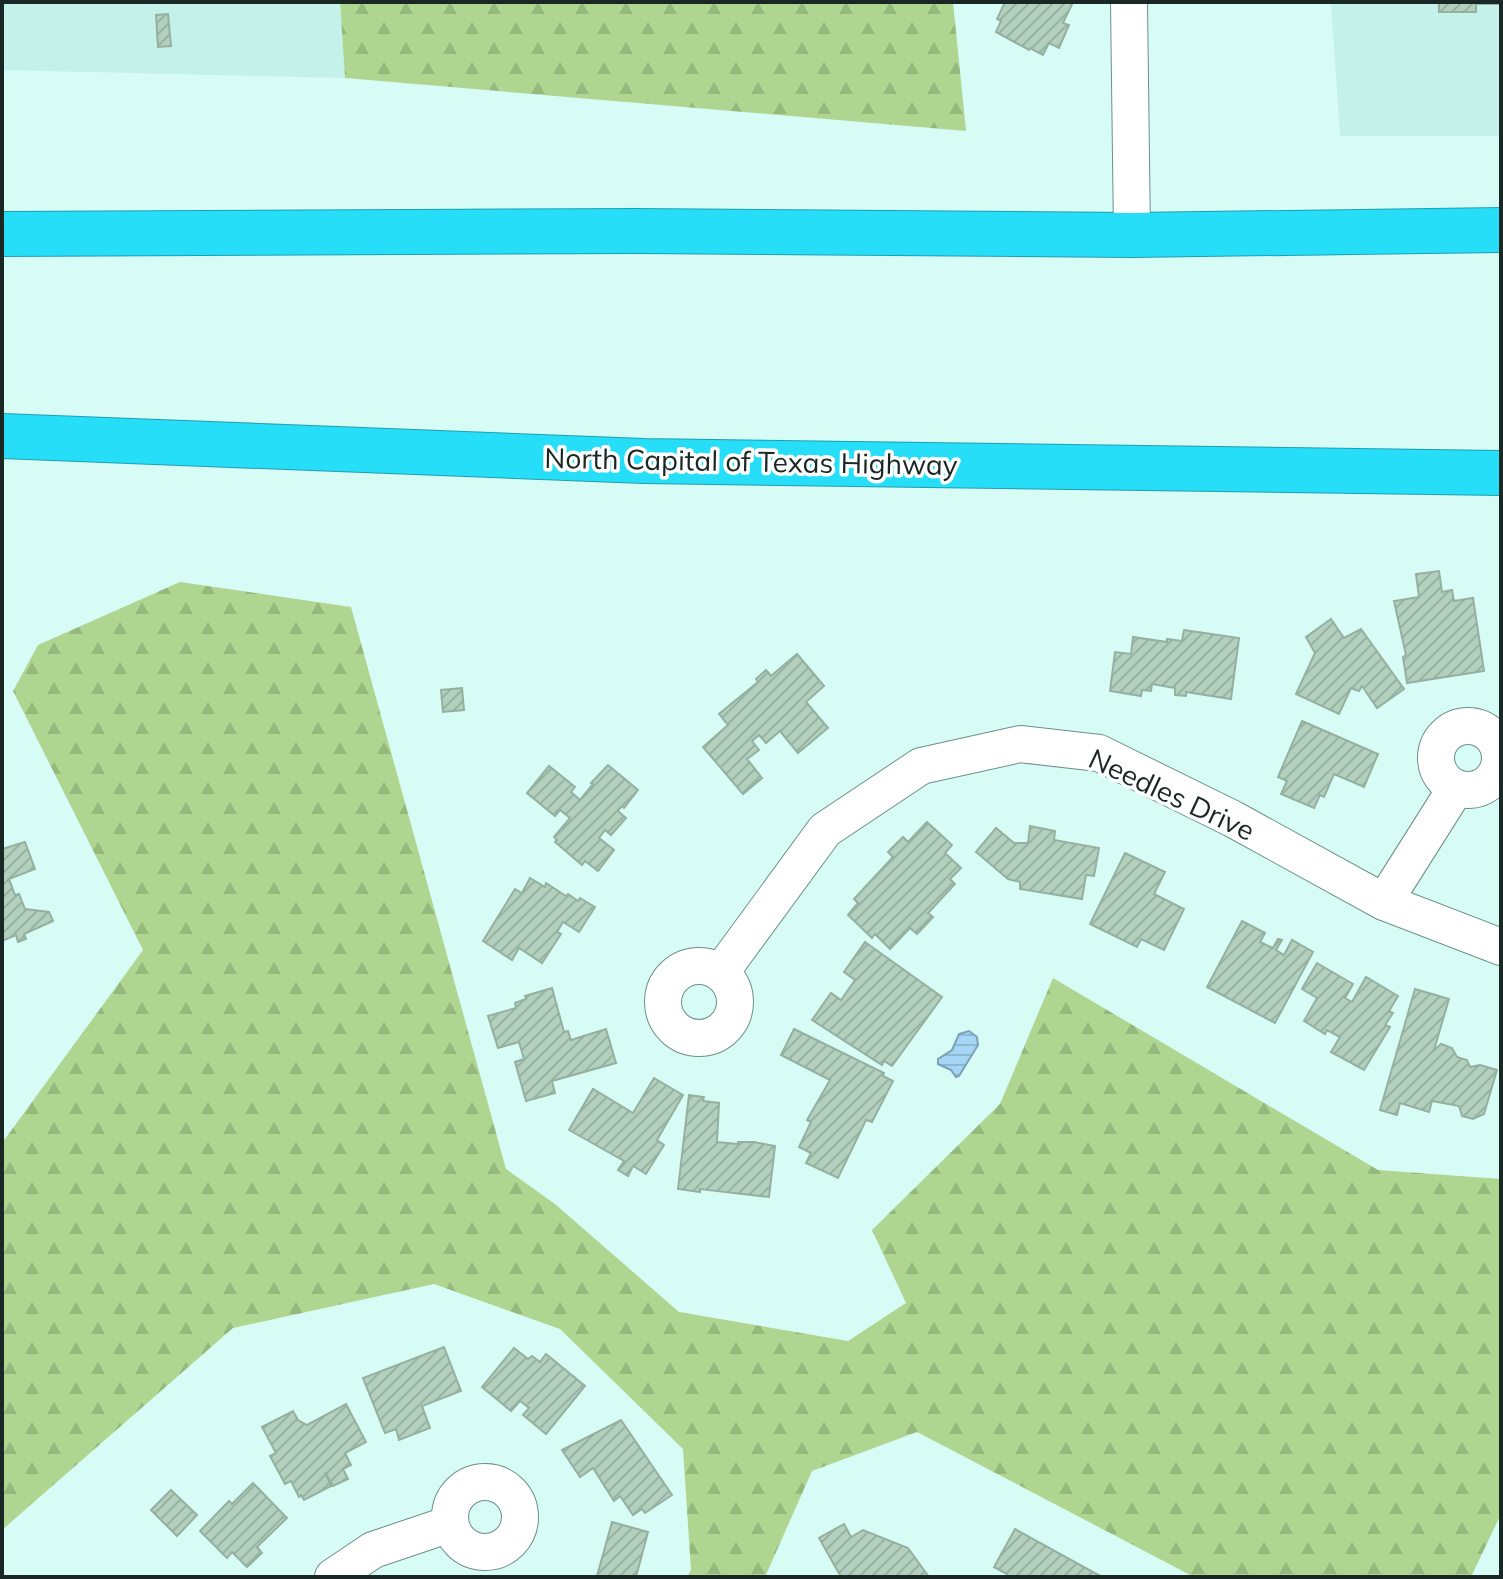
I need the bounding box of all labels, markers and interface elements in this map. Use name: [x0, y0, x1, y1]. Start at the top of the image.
street label: North Capital of Texas Highway: [544, 440, 958, 482]
street label: Needles Drive: [1084, 740, 1260, 848]

